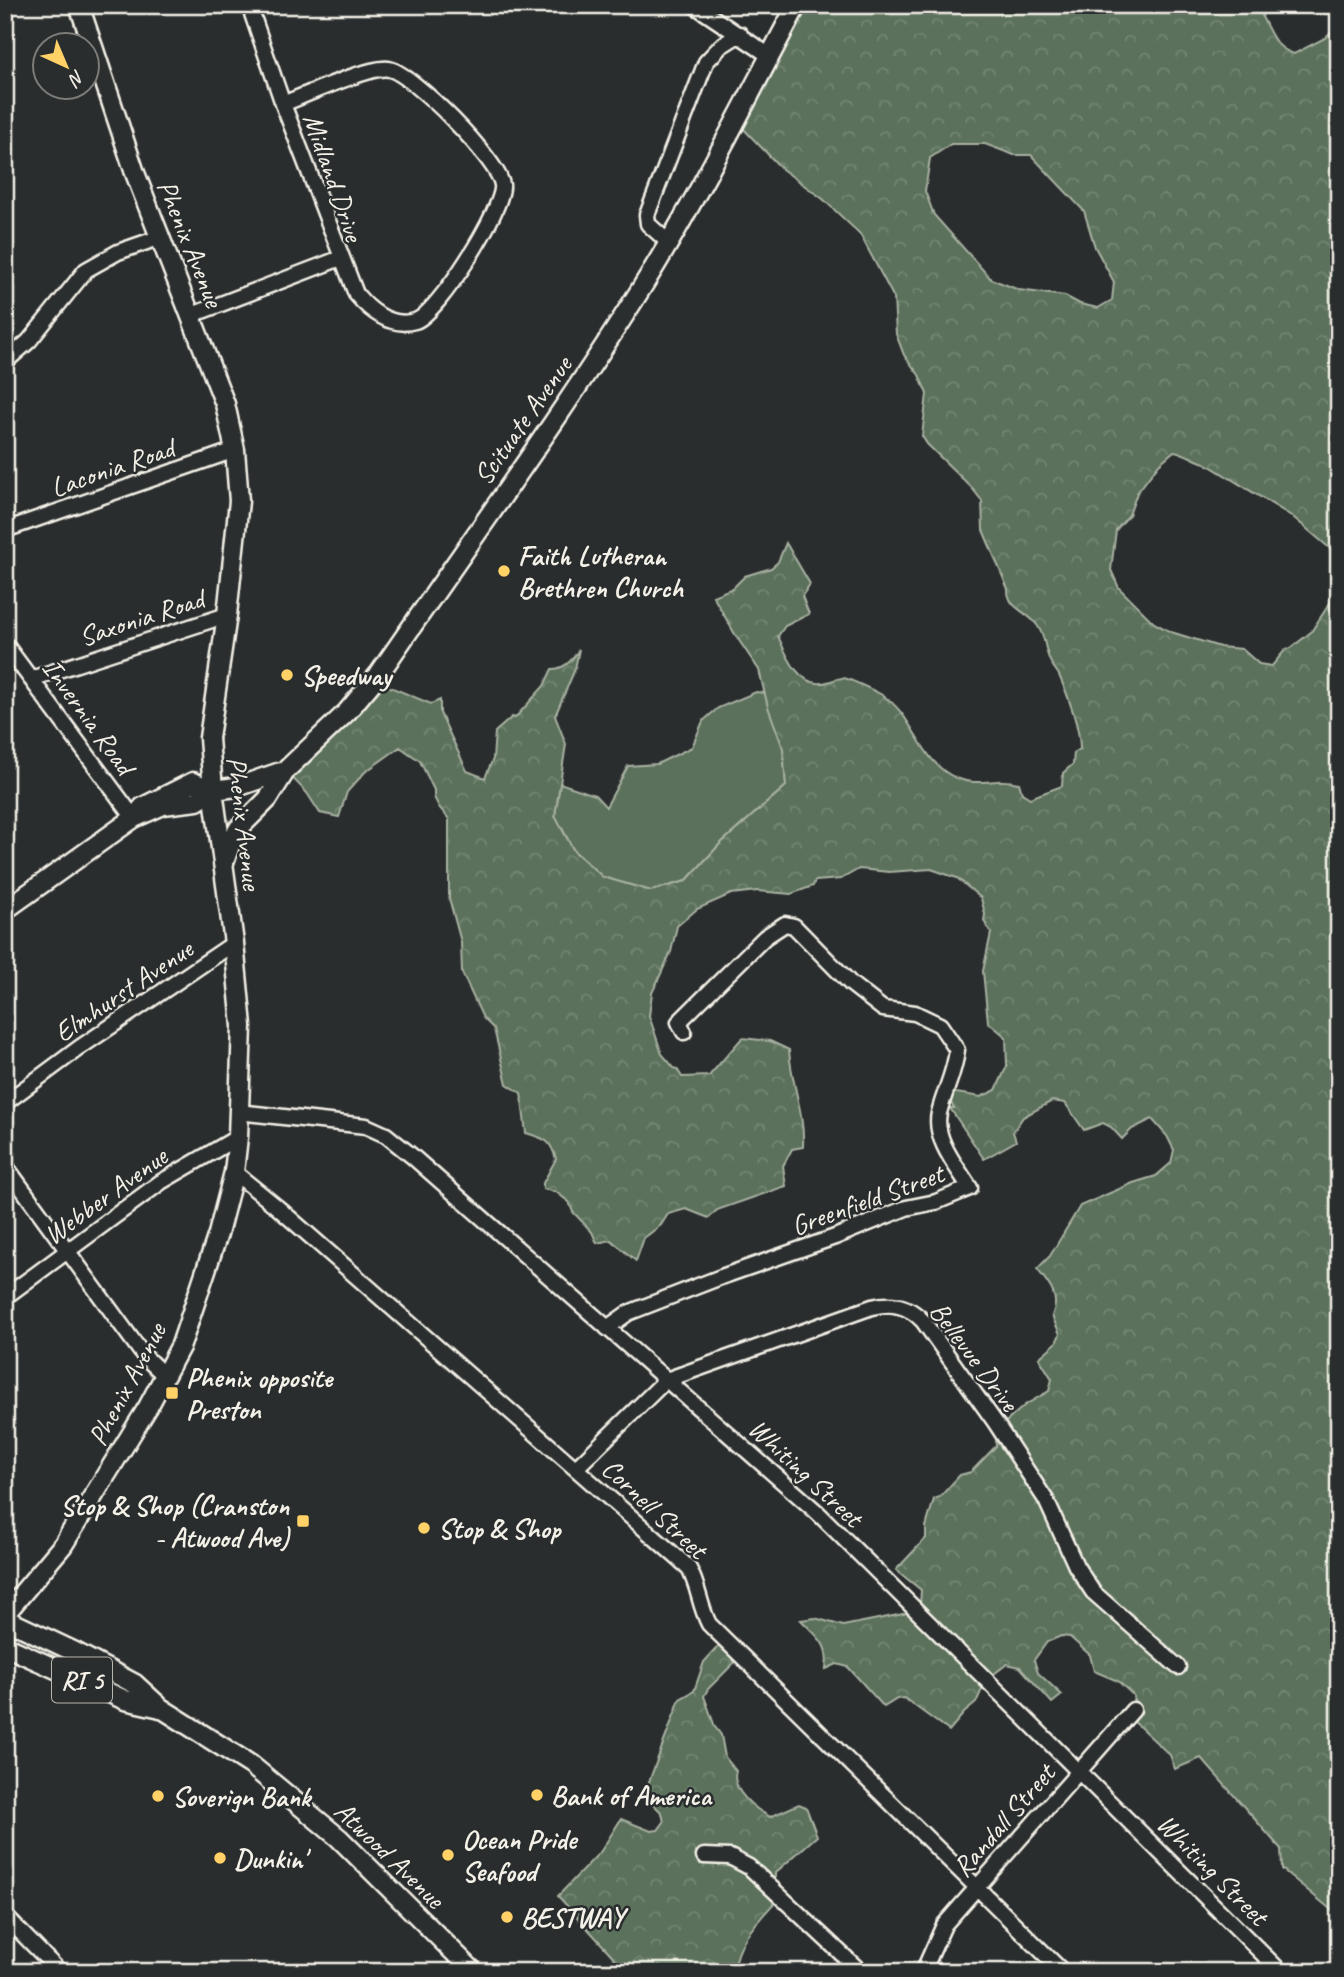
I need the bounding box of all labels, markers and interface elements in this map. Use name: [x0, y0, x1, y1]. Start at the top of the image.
north arrow: [32, 32, 102, 102]
text: N: [62, 65, 90, 92]
street label: Midland Drive: [295, 109, 372, 247]
street label: Phenix Avenue: [149, 175, 233, 314]
street label: Scituate Avenue: [465, 348, 581, 491]
street label: Laconia Road: [46, 429, 182, 505]
place label: Faith Lutheran Brethren Church: [518, 538, 684, 605]
marker: Faith Lutheran Brethren Church: [496, 563, 512, 579]
street label: Saxonia Road: [74, 580, 212, 654]
street label: Invernia Road: [35, 651, 145, 784]
place label: Speedway: [301, 658, 394, 693]
marker: Speedway: [279, 667, 295, 683]
street label: Phenix Avenue: [219, 754, 270, 894]
street label: Elmhurst Avenue: [47, 930, 201, 1050]
street label: Webber Avenue: [37, 1138, 175, 1252]
street label: Greenfield Street: [786, 1155, 951, 1243]
street label: Bellevue Drive: [922, 1295, 1028, 1420]
street label: Phenix Avenue: [80, 1315, 174, 1452]
place label: Phenix opposite Preston: [186, 1360, 335, 1427]
marker: Phenix opposite Preston: [164, 1385, 180, 1401]
street label: Whiting Street: [741, 1411, 872, 1536]
street label: Cornell Street: [595, 1451, 717, 1568]
place label: Stop & Shop (Cranston - Atwood Ave): [60, 1488, 291, 1555]
place label: Stop & Shop: [438, 1511, 563, 1546]
marker: Stop & Shop (Cranston - Atwood Ave): [295, 1513, 311, 1529]
marker: Stop & Shop: [416, 1520, 432, 1536]
road number: RI 5: [52, 1658, 112, 1702]
street label: Randall Street: [945, 1755, 1064, 1884]
place label: Bank of America: [551, 1778, 713, 1813]
place label: Soverign Bank: [172, 1779, 313, 1814]
marker: Bank of America: [529, 1787, 545, 1803]
marker: Soverign Bank: [150, 1788, 166, 1804]
street label: Atwood Avenue: [327, 1793, 453, 1917]
street label: Whiting Street: [1150, 1806, 1278, 1934]
place label: Ocean Pride Seafood: [462, 1822, 579, 1889]
place label: Dunkin': [234, 1841, 311, 1876]
marker: Ocean Pride Seafood: [440, 1847, 456, 1863]
marker: Dunkin': [212, 1850, 228, 1866]
place label: BESTWAY: [521, 1900, 629, 1935]
marker: BESTWAY: [499, 1909, 515, 1925]

